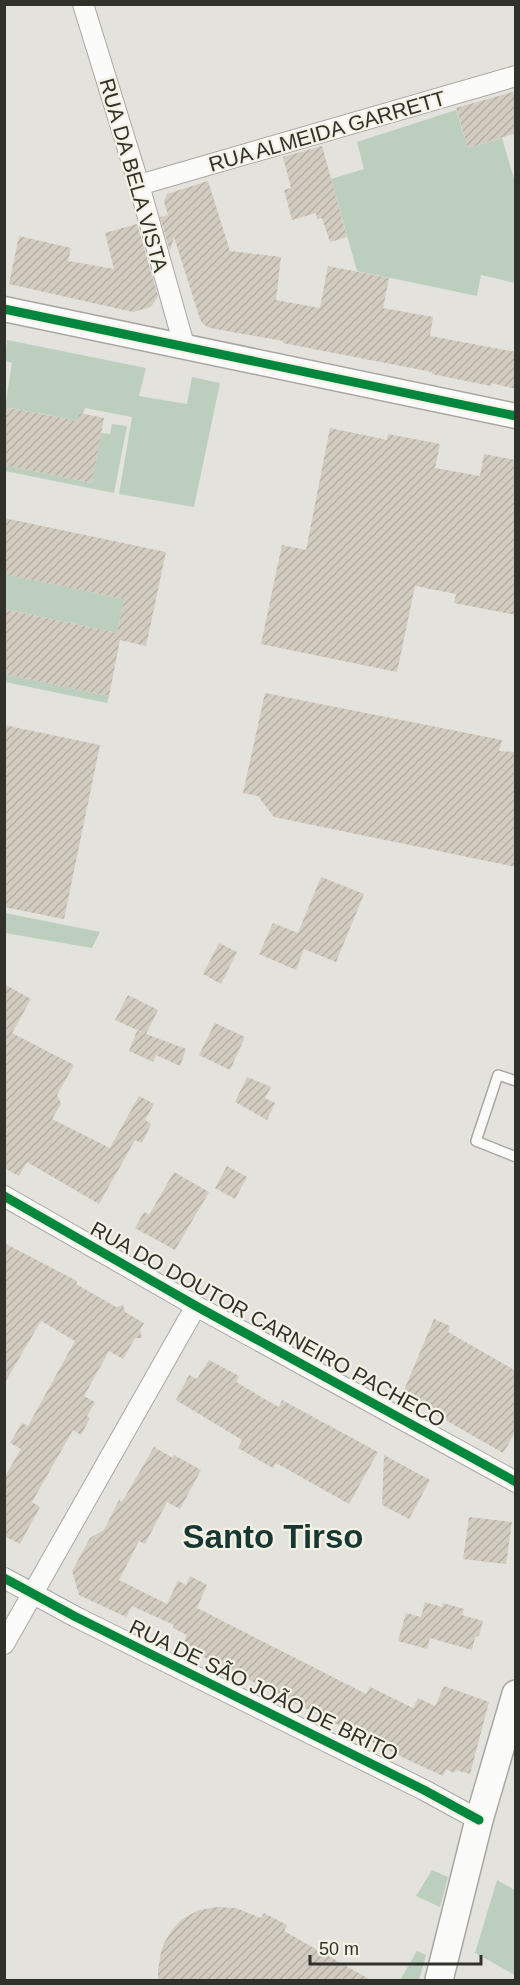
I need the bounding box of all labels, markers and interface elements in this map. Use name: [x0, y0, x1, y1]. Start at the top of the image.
street label: RUA DA BELA VISTA: [95, 76, 173, 274]
street label: RUA ALMEIDA GARRETT: [206, 86, 448, 176]
street label: RUA DO DOUTOR CARNEIRO PACHECO: [87, 1217, 449, 1431]
district label: Santo Tirso: [183, 1518, 363, 1555]
street label: RUA DE SÃO JOÃO DE BRITO: [126, 1615, 402, 1765]
scale bar: [310, 1928, 481, 1966]
text: 50 m: [319, 1939, 359, 1959]

